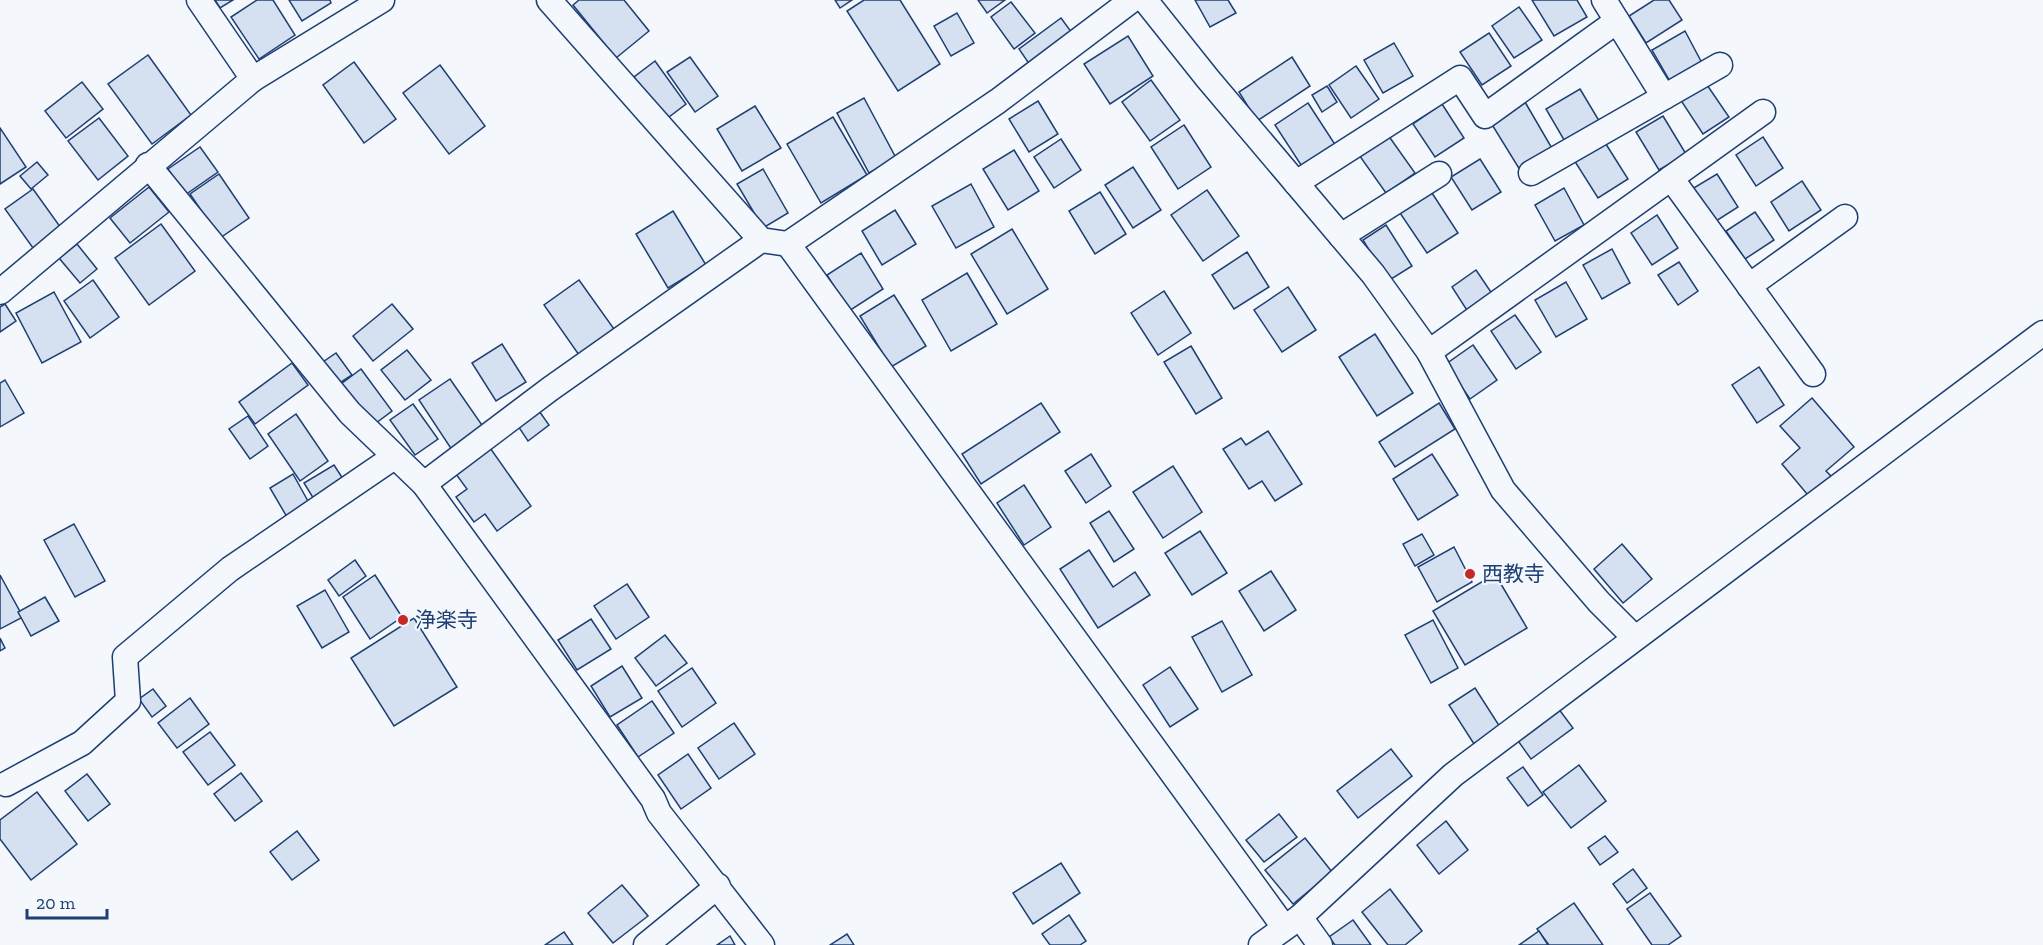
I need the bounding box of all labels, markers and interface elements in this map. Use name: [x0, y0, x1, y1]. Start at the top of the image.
place label: 西教寺: [1482, 561, 1545, 586]
marker: 西教寺: [1463, 567, 1477, 581]
place label: 浄楽寺: [415, 607, 478, 632]
marker: 浄楽寺: [396, 613, 410, 627]
scale bar: [27, 882, 106, 920]
text: 20 m: [36, 892, 76, 914]

